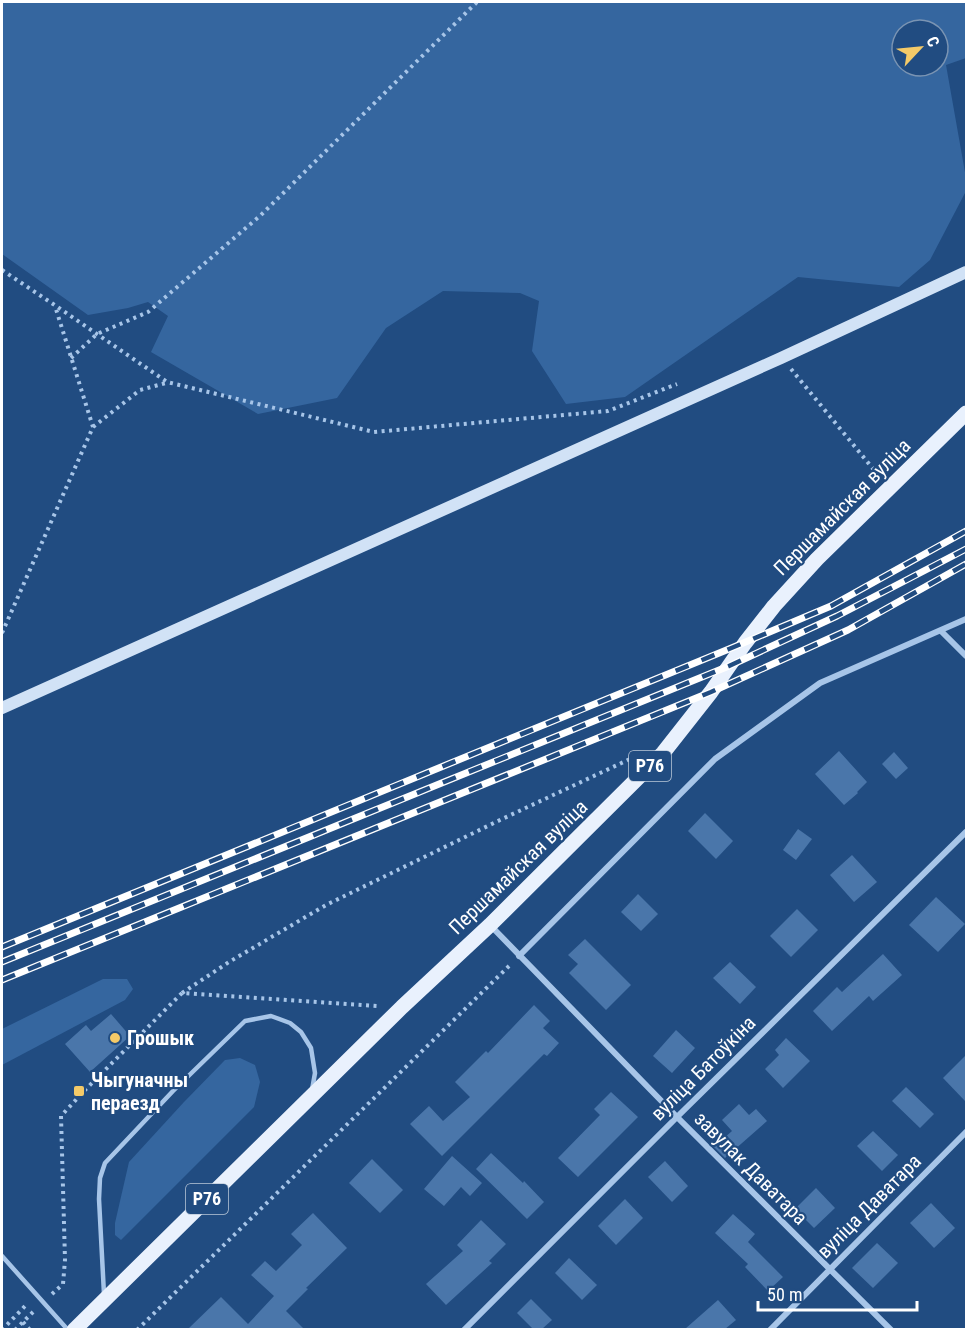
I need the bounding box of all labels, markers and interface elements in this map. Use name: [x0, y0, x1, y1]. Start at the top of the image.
north arrow: [890, 18, 950, 78]
text: С: [922, 33, 944, 50]
street label: Першамайская вуліца: [769, 434, 915, 580]
road number: Р76: [629, 751, 671, 781]
street label: Першамайская вуліца: [444, 795, 592, 939]
street label: вуліца Батоўкіна: [646, 1011, 760, 1125]
place label: Грошык: [127, 1026, 194, 1050]
marker: Грошык: [108, 1031, 122, 1045]
place label: Чыгуначны пераезд: [91, 1068, 188, 1115]
marker: Чыгуначны пераезд: [72, 1084, 86, 1098]
street label: завулак Даватара: [689, 1106, 813, 1230]
street label: вуліца Даватара: [812, 1149, 926, 1263]
road number: Р76: [186, 1184, 228, 1214]
scale bar: [758, 1274, 917, 1312]
text: 50 m: [767, 1284, 802, 1305]

